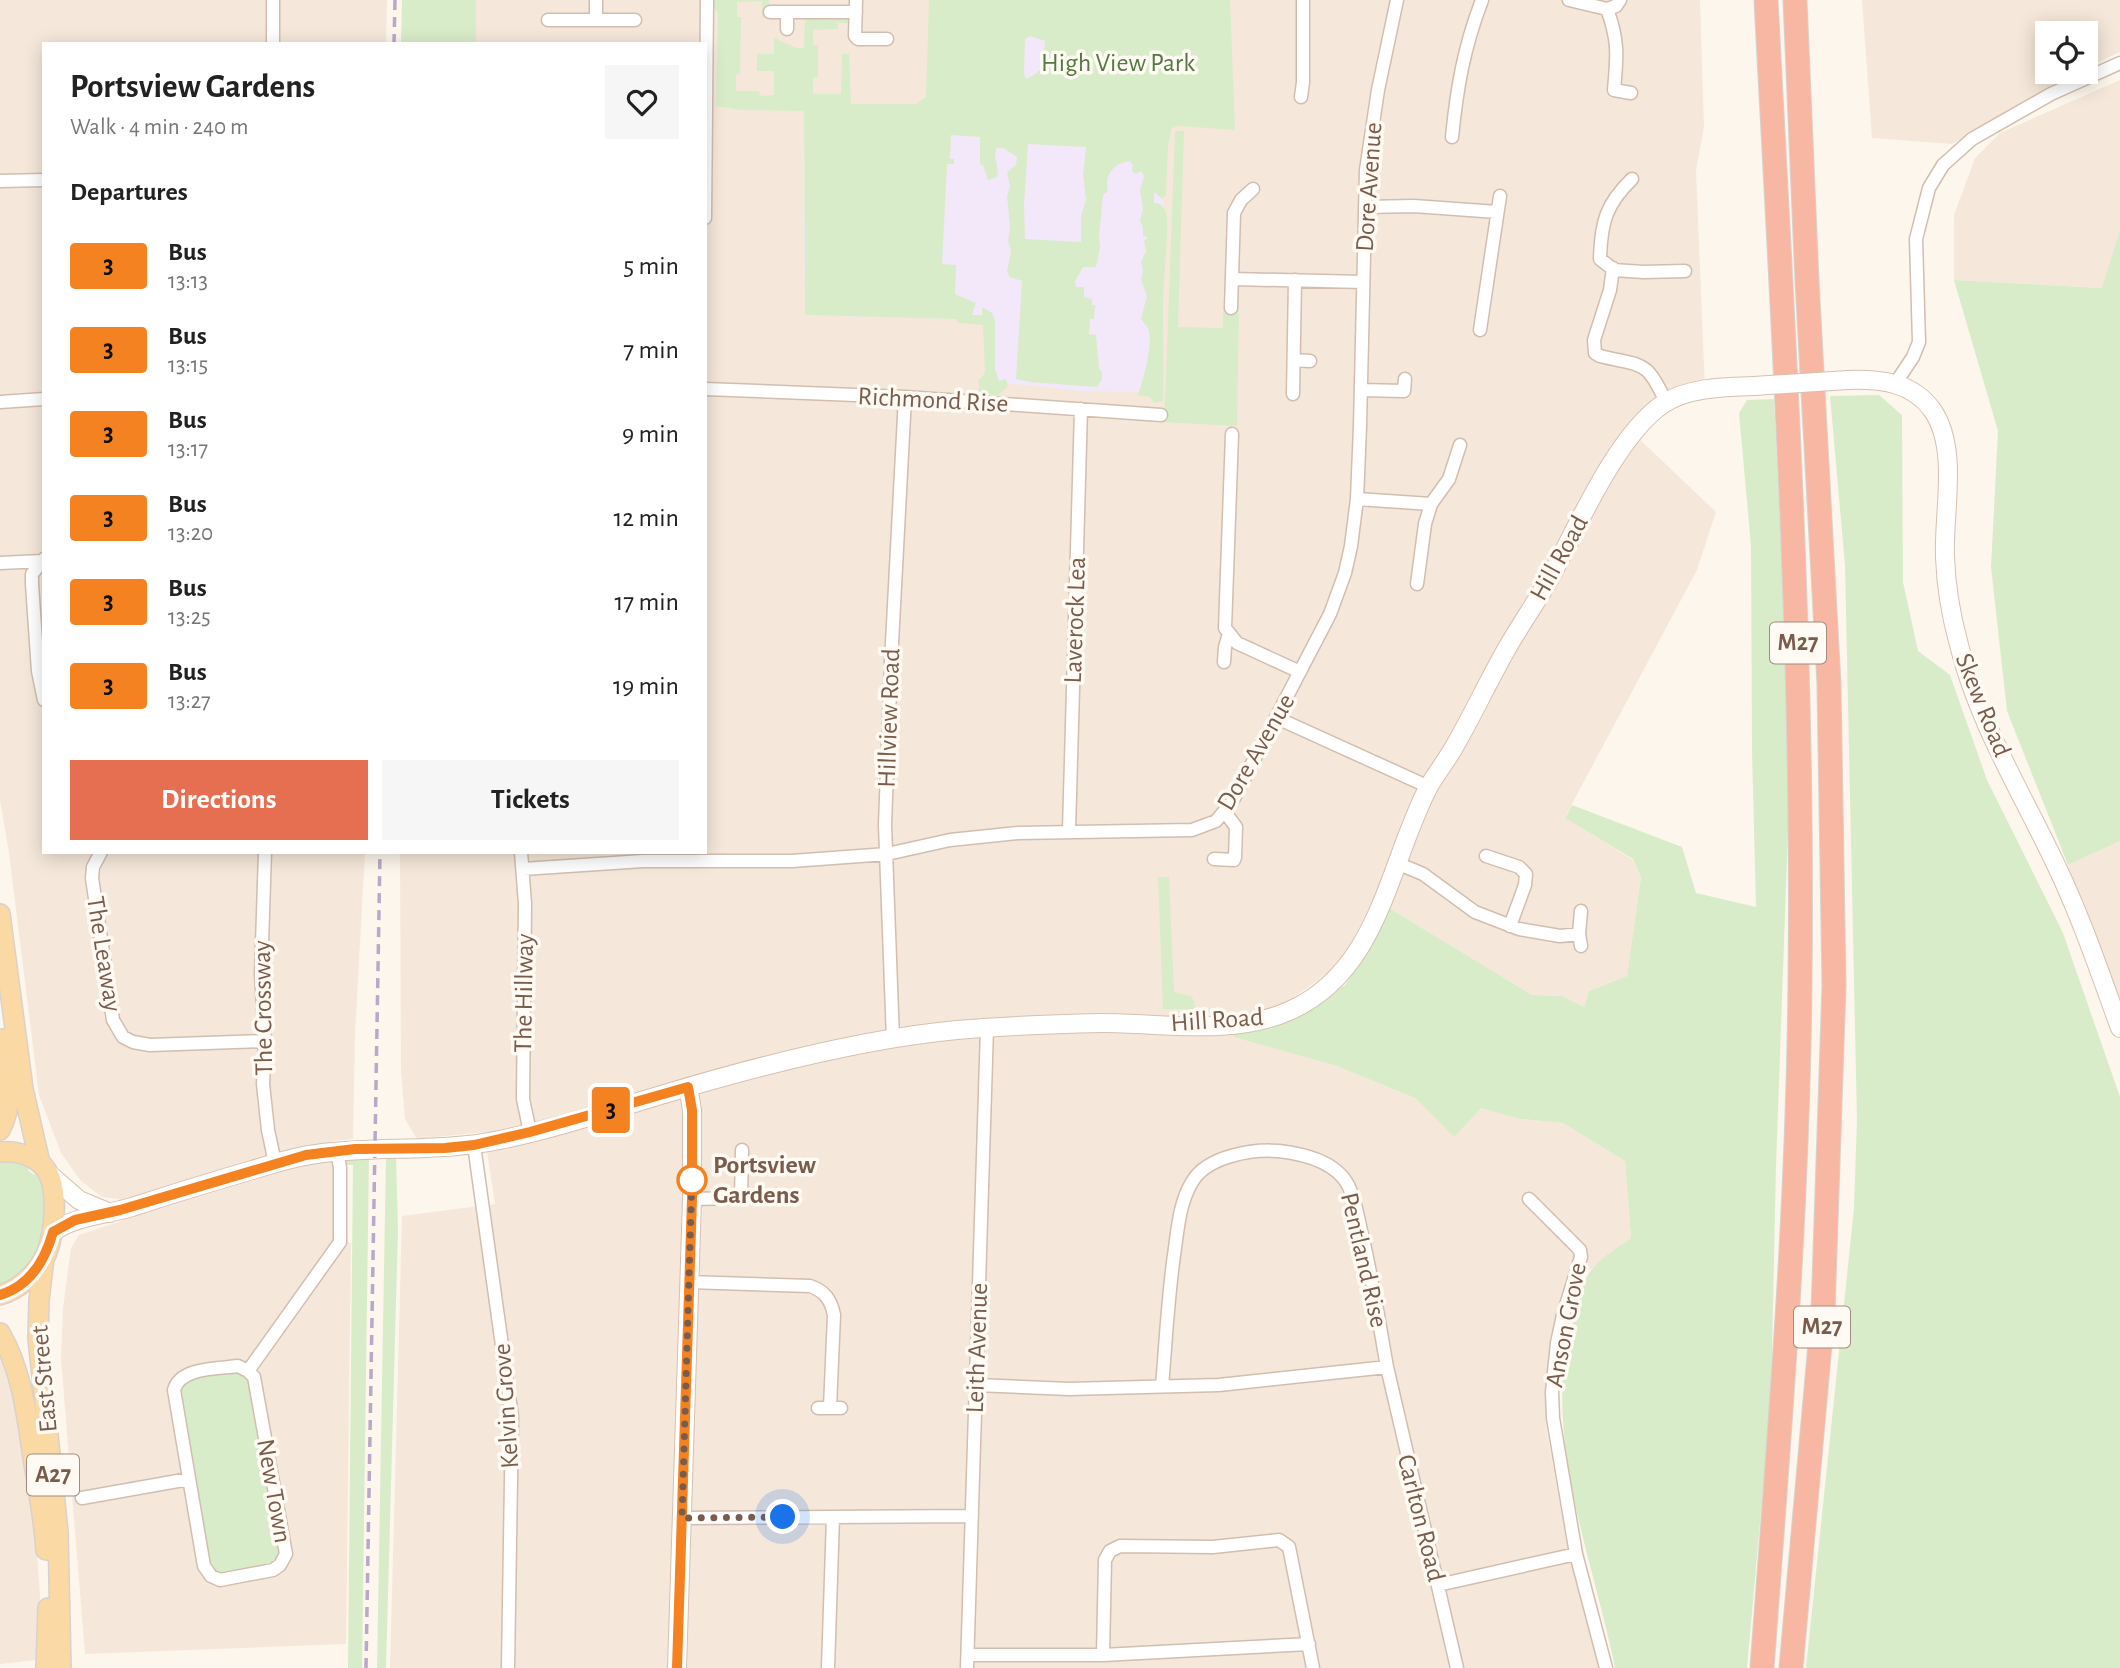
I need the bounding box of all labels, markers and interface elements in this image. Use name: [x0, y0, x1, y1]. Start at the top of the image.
map controls: [2035, 21, 2098, 84]
button: locate: [2035, 21, 2098, 84]
park label: High View Park: [1041, 50, 1195, 76]
button: heart: [605, 65, 679, 139]
text: Portsview Gardens: [70, 71, 315, 104]
text: Walk · 4 min · 240 m: [70, 116, 248, 139]
street label: Dore Avenue: [1352, 121, 1386, 253]
text: Departures: [70, 179, 188, 205]
text: Bus: [168, 239, 207, 265]
text: 5 min: [623, 253, 679, 279]
text: 3: [103, 254, 114, 278]
text: 13:13: [168, 270, 208, 293]
text: Bus: [168, 323, 207, 349]
text: 7 min: [623, 337, 679, 363]
text: 3: [103, 338, 114, 362]
text: 13:15: [168, 354, 208, 377]
street label: Richmond Rise: [857, 383, 1009, 417]
text: Bus: [168, 407, 207, 433]
text: 9 min: [622, 421, 679, 447]
text: 3: [103, 422, 114, 446]
text: 13:17: [168, 438, 208, 461]
text: Bus: [168, 491, 207, 517]
text: 12 min: [613, 505, 679, 531]
text: 3: [103, 506, 114, 530]
street label: Hill Road: [1525, 511, 1593, 605]
text: 13:20: [168, 522, 213, 545]
street label: Laverock Lea: [1060, 556, 1090, 684]
text: Bus: [168, 575, 207, 601]
text: 17 min: [614, 589, 679, 615]
text: 3: [103, 590, 114, 614]
text: 13:25: [168, 606, 211, 629]
road number: M27: [1770, 622, 1826, 664]
street label: Hillview Road: [874, 648, 904, 788]
street label: Skew Road: [1951, 650, 2015, 760]
text: Bus: [168, 659, 207, 685]
text: 19 min: [613, 673, 679, 699]
text: 3: [103, 674, 114, 698]
street label: Dore Avenue: [1212, 689, 1300, 815]
text: 13:27: [168, 690, 211, 713]
button: Directions: [70, 760, 368, 840]
button: Tickets: [382, 760, 679, 840]
street label: The Leaway: [82, 895, 126, 1013]
street label: The Hillway: [510, 933, 538, 1053]
street label: The Crossway: [249, 940, 277, 1076]
street label: Hill Road: [1170, 1004, 1264, 1036]
line badge: 3: [588, 1087, 634, 1133]
text: 3: [606, 1098, 616, 1122]
place label: Portsview Gardens: [713, 1152, 817, 1208]
marker: Portsview Gardens: [677, 1165, 707, 1195]
street label: Pentland Rise: [1336, 1190, 1392, 1330]
street label: Anson Grove: [1541, 1260, 1591, 1390]
street label: Leith Avenue: [962, 1282, 992, 1414]
road number: M27: [1794, 1307, 1850, 1348]
street label: East Street: [26, 1324, 62, 1434]
street label: Kelvin Grove: [489, 1343, 523, 1469]
street label: New Town: [252, 1437, 296, 1545]
street label: Carlton Road: [1393, 1452, 1449, 1584]
road number: A27: [27, 1455, 79, 1496]
your location: [765, 1499, 800, 1534]

